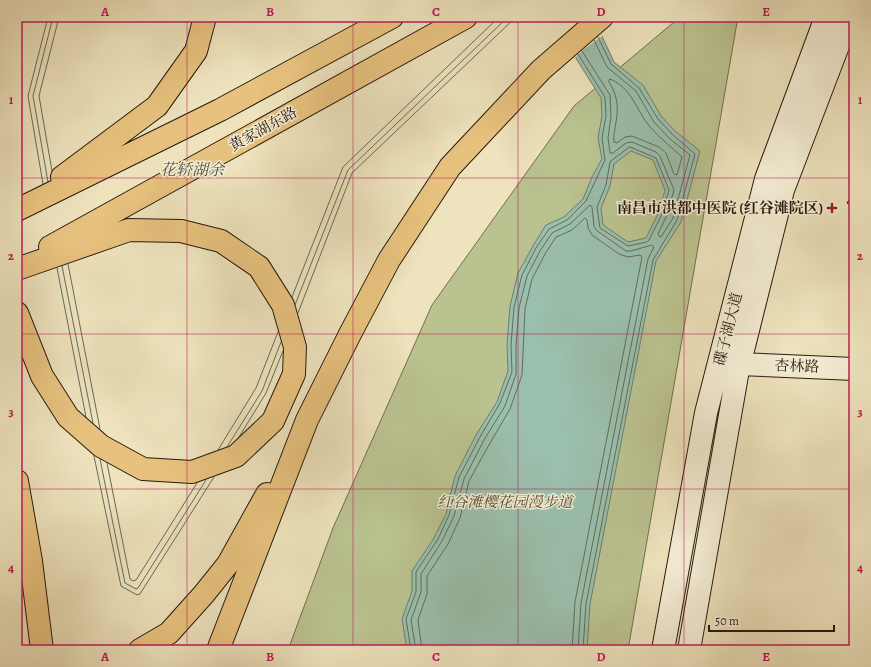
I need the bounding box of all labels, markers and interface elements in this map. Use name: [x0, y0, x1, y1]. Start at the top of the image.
text: A: [100, 3, 110, 20]
text: B: [266, 3, 274, 20]
text: C: [432, 3, 440, 20]
text: D: [596, 3, 606, 20]
text: E: [762, 3, 770, 20]
text: 1: [9, 91, 14, 108]
text: 1: [858, 91, 863, 108]
street label: 黄家湖东路: [225, 102, 301, 156]
water label: 花轿湖余: [160, 159, 226, 181]
place label: 南昌市洪都中医院 (红谷滩院区): [617, 198, 823, 218]
marker: 南昌市洪都中医院 (红谷滩院区): [826, 202, 838, 214]
text: 2: [8, 247, 15, 264]
text: 2: [857, 247, 864, 264]
street label: 碟子湖大道: [709, 290, 747, 368]
street label: 杏林路: [774, 355, 820, 377]
text: 3: [8, 403, 14, 420]
text: 3: [857, 403, 863, 420]
park label: 红谷滩樱花园漫步道: [437, 492, 574, 512]
text: 4: [8, 559, 14, 576]
text: 4: [857, 559, 863, 576]
scale bar: [709, 607, 834, 633]
text: 50 m: [715, 613, 739, 629]
text: A: [100, 648, 110, 665]
text: B: [266, 648, 274, 665]
text: C: [432, 648, 440, 665]
text: D: [596, 648, 606, 665]
text: E: [762, 648, 770, 665]

